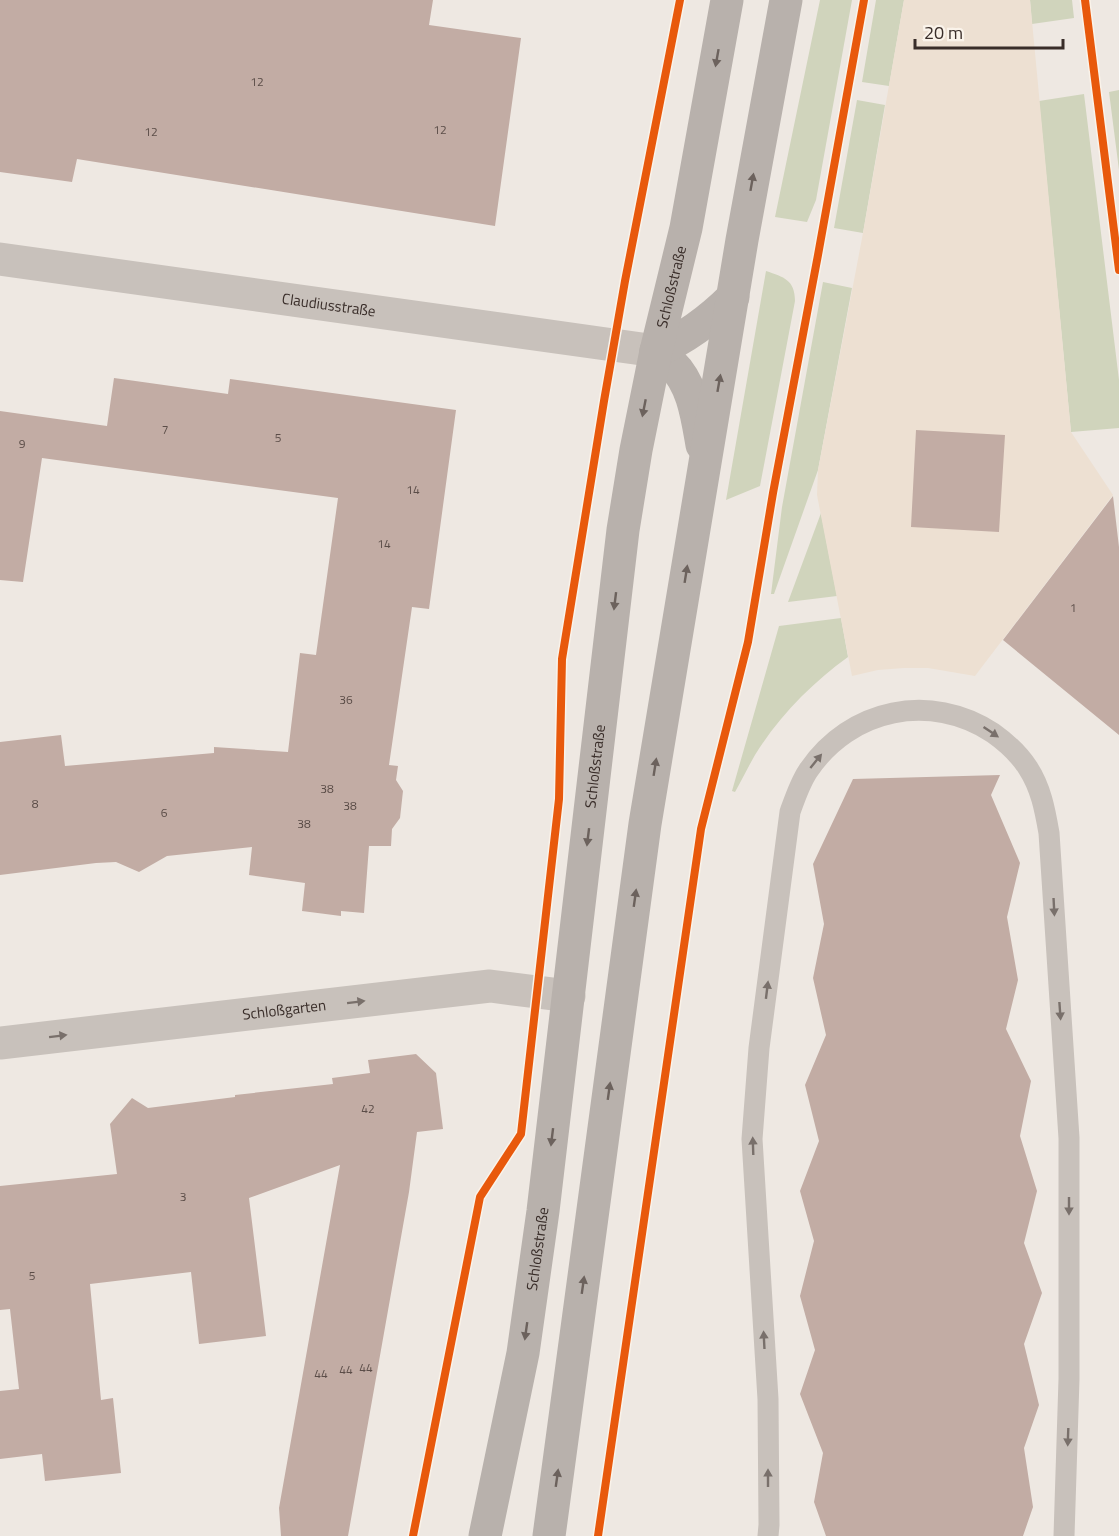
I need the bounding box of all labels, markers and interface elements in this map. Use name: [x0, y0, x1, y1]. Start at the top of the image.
scale bar: [915, 12, 1064, 50]
text: 20 m: [924, 19, 963, 46]
one-way arrow: [712, 48, 721, 67]
house number: 12: [250, 72, 264, 91]
house number: 12: [433, 120, 447, 139]
house number: 12: [144, 122, 158, 141]
one-way arrow: [748, 172, 757, 191]
street label: Schloßstraße: [650, 243, 692, 330]
street label: Claudiusstraße: [280, 287, 377, 323]
one-way arrow: [714, 373, 723, 392]
one-way arrow: [639, 399, 649, 418]
house number: 7: [162, 420, 168, 439]
house number: 5: [275, 428, 282, 447]
house number: 9: [19, 434, 26, 453]
house number: 14: [406, 480, 420, 499]
house number: 14: [377, 534, 391, 553]
one-way arrow: [682, 565, 691, 584]
one-way arrow: [610, 592, 620, 611]
house number: 1: [1070, 598, 1076, 617]
house number: 36: [339, 690, 353, 709]
street label: Schloßstraße: [578, 723, 611, 809]
one-way arrow: [983, 726, 999, 737]
one-way arrow: [810, 753, 822, 768]
one-way arrow: [651, 757, 660, 776]
house number: 38: [320, 779, 334, 798]
house number: 8: [32, 794, 39, 813]
house number: 38: [343, 796, 357, 815]
house number: 6: [161, 803, 168, 822]
house number: 38: [297, 814, 311, 833]
one-way arrow: [583, 827, 592, 846]
one-way arrow: [631, 889, 640, 908]
one-way arrow: [1049, 897, 1058, 916]
one-way arrow: [762, 980, 771, 999]
street label: Schloßgarten: [241, 993, 327, 1026]
one-way arrow: [347, 997, 366, 1007]
one-way arrow: [1056, 1002, 1065, 1021]
one-way arrow: [49, 1031, 68, 1041]
one-way arrow: [604, 1082, 613, 1101]
house number: 42: [361, 1099, 375, 1118]
one-way arrow: [547, 1128, 557, 1147]
one-way arrow: [748, 1136, 758, 1155]
house number: 3: [180, 1187, 186, 1206]
one-way arrow: [1064, 1196, 1074, 1215]
street label: Schloßstraße: [520, 1206, 554, 1292]
house number: 5: [29, 1266, 36, 1285]
one-way arrow: [578, 1275, 588, 1294]
one-way arrow: [521, 1321, 531, 1340]
one-way arrow: [760, 1331, 769, 1350]
house number: 44: [359, 1358, 373, 1377]
house number: 44: [339, 1360, 353, 1379]
house number: 44: [314, 1364, 328, 1383]
one-way arrow: [1063, 1428, 1072, 1447]
one-way arrow: [552, 1468, 562, 1487]
one-way arrow: [763, 1468, 773, 1487]

